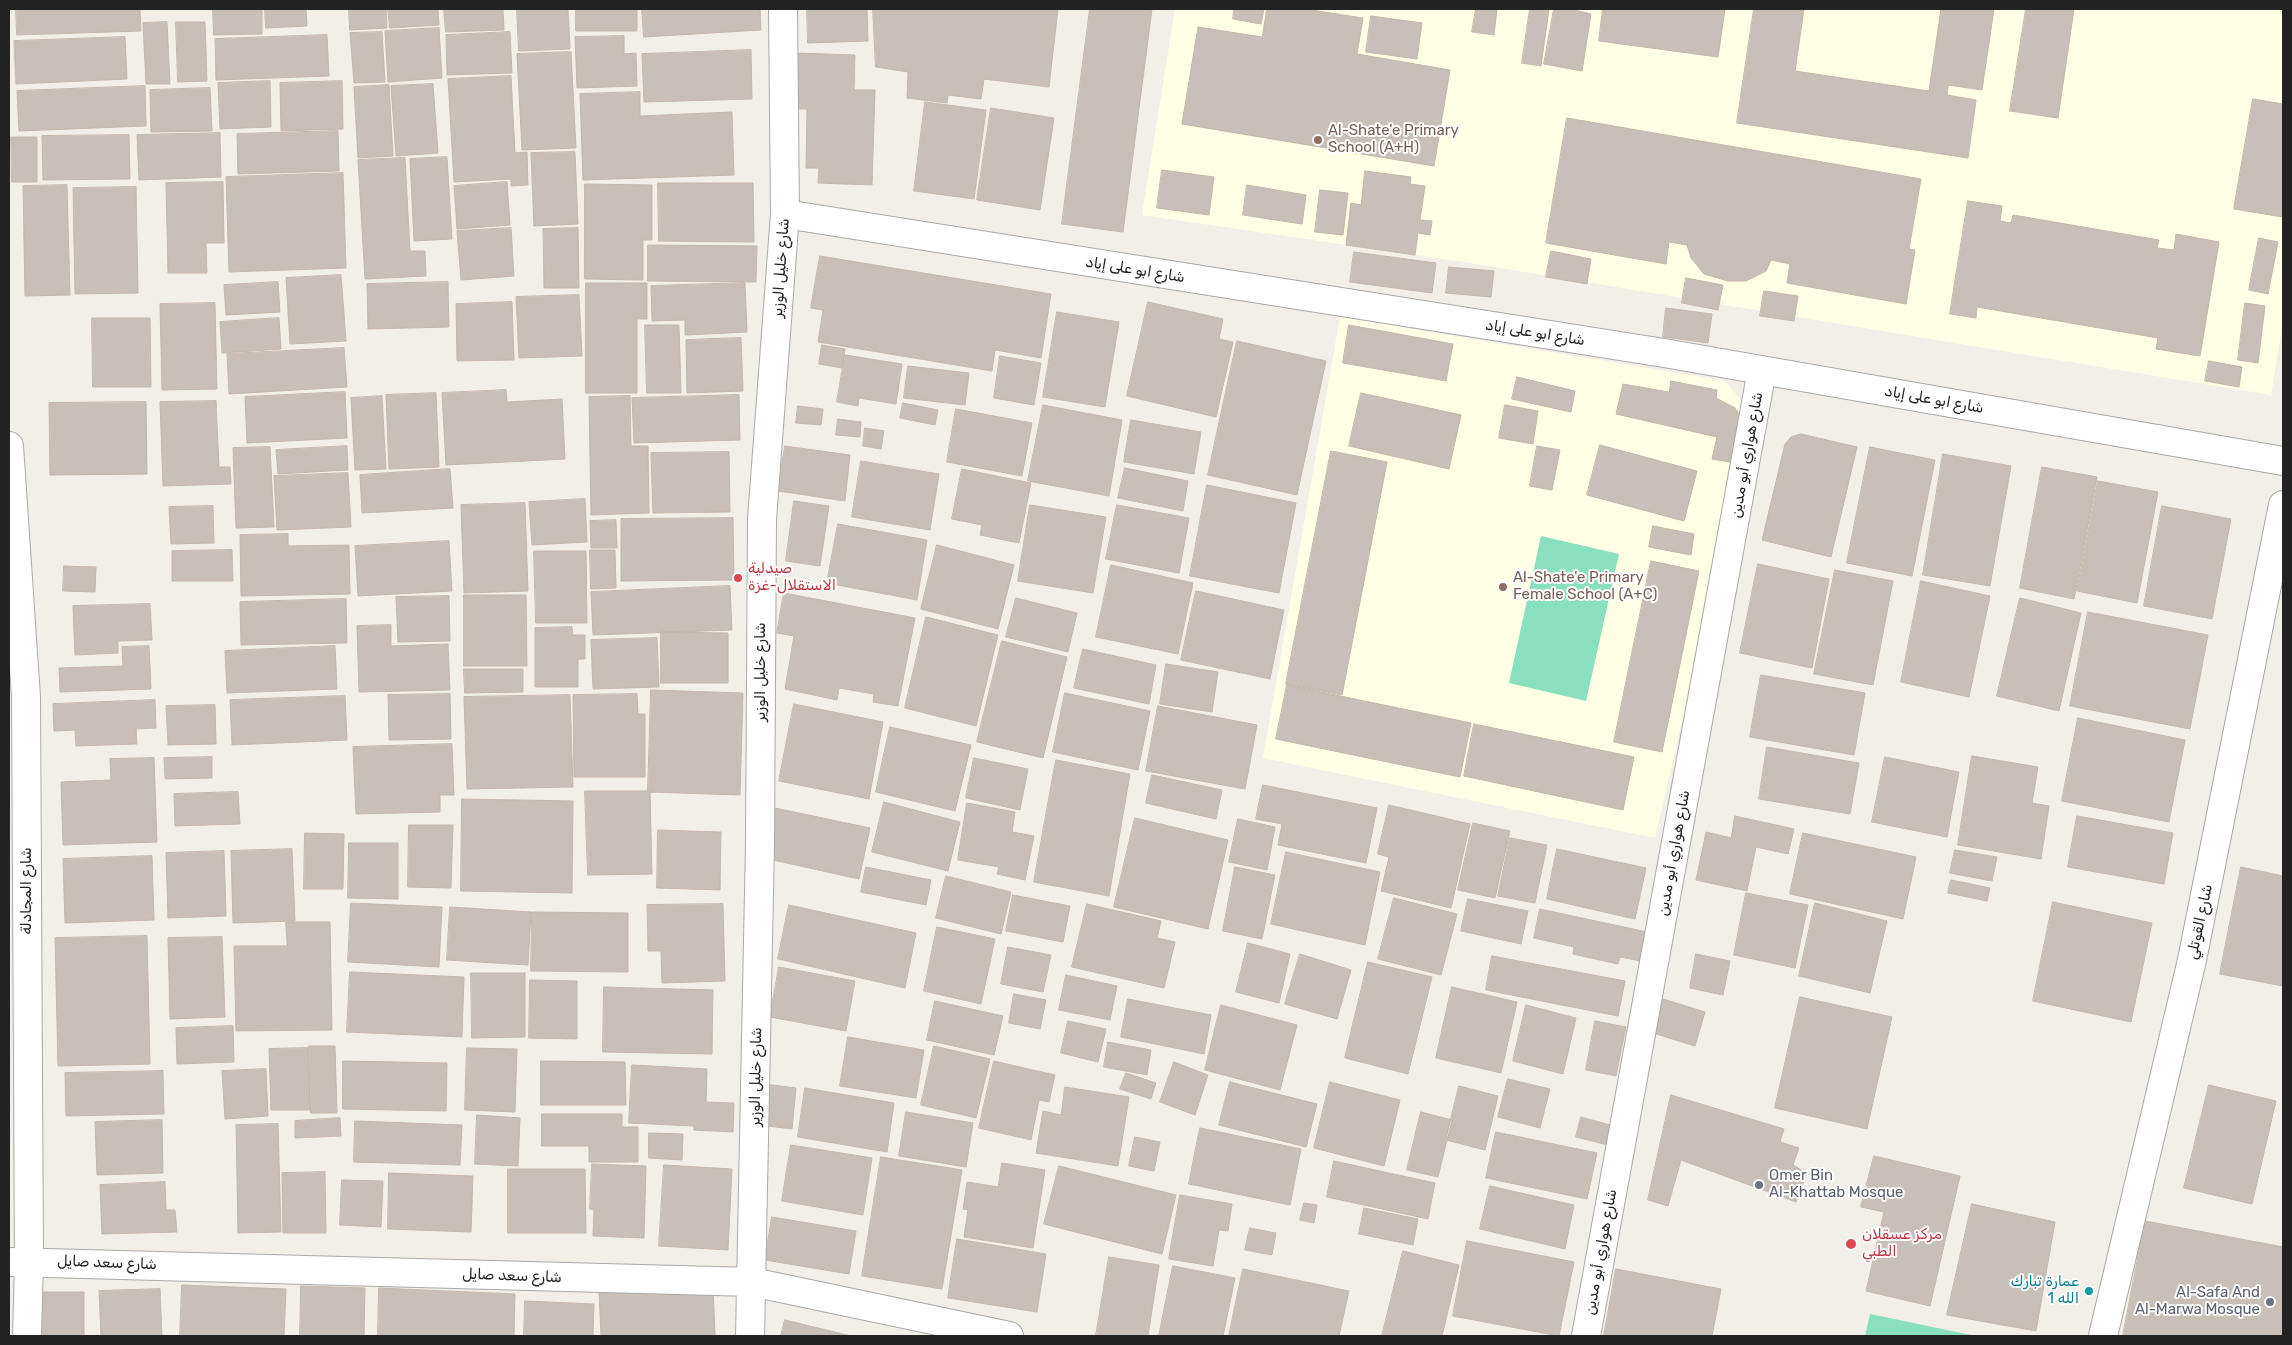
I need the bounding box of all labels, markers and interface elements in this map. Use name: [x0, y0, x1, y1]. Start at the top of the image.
place label: Al-Shate'e Primary School (A+H): [1328, 122, 1459, 157]
marker: Al-Shate'e Primary School (A+H): [1312, 134, 1324, 146]
street label: شارع خليل الوزير: [769, 218, 793, 318]
street label: شارع ابو على إياد: [1084, 253, 1186, 287]
street label: شارع ابو على إياد: [1484, 316, 1586, 350]
street label: شارع ابو على إياد: [1883, 382, 1985, 418]
street label: شارع هواري أبو مدين: [1727, 391, 1767, 519]
place label: صيدلية الاستقلال-غزة: [748, 560, 836, 595]
place label: Al-Shate'e Primary Female School (A+C): [1513, 569, 1657, 604]
marker: صيدلية الاستقلال-غزة: [732, 572, 744, 584]
marker: Al-Shate'e Primary Female School (A+C): [1497, 581, 1509, 593]
street label: شارع خليل الوزير: [752, 622, 770, 722]
street label: شارع هواري أبو مدين: [1654, 789, 1694, 917]
street label: شارع المجادلة: [18, 847, 36, 935]
street label: شارع القوتلي: [2183, 883, 2217, 961]
street label: شارع خليل الوزير: [746, 1027, 766, 1127]
place label: Omer Bin Al-Khattab Mosque: [1769, 1167, 1903, 1202]
marker: Omer Bin Al-Khattab Mosque: [1753, 1179, 1765, 1191]
street label: شارع هواري أبو مدين: [1581, 1188, 1621, 1316]
place label: مركز عسقلان الطبي: [1862, 1226, 1942, 1261]
marker: مركز عسقلان الطبي: [1844, 1237, 1858, 1251]
street label: شارع سعد صايل: [57, 1252, 157, 1274]
street label: شارع سعد صايل: [462, 1265, 562, 1287]
place label: عمارة تبارك الله 1: [2011, 1273, 2079, 1308]
place label: Al-Safa And Al-Marwa Mosque: [2135, 1284, 2260, 1319]
marker: عمارة تبارك الله 1: [2083, 1285, 2095, 1297]
marker: Al-Safa And Al-Marwa Mosque: [2264, 1296, 2276, 1308]

